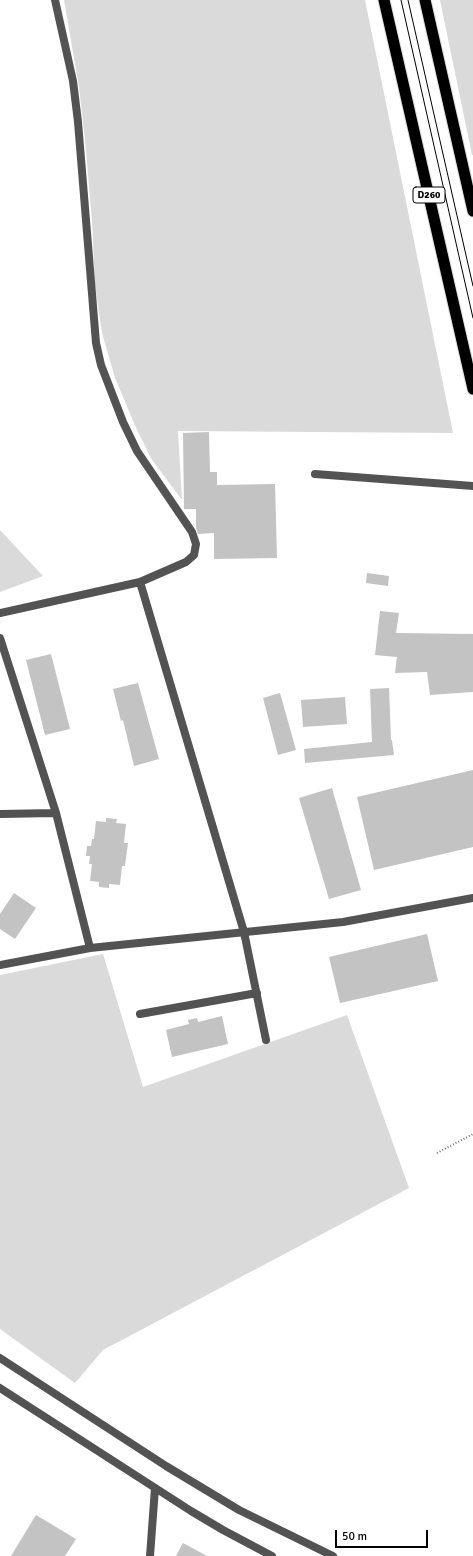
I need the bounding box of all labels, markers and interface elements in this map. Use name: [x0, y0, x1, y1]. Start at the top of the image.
road number: D260: [413, 187, 445, 203]
scale bar: [337, 1522, 430, 1548]
text: 50 m: [342, 1529, 367, 1544]

